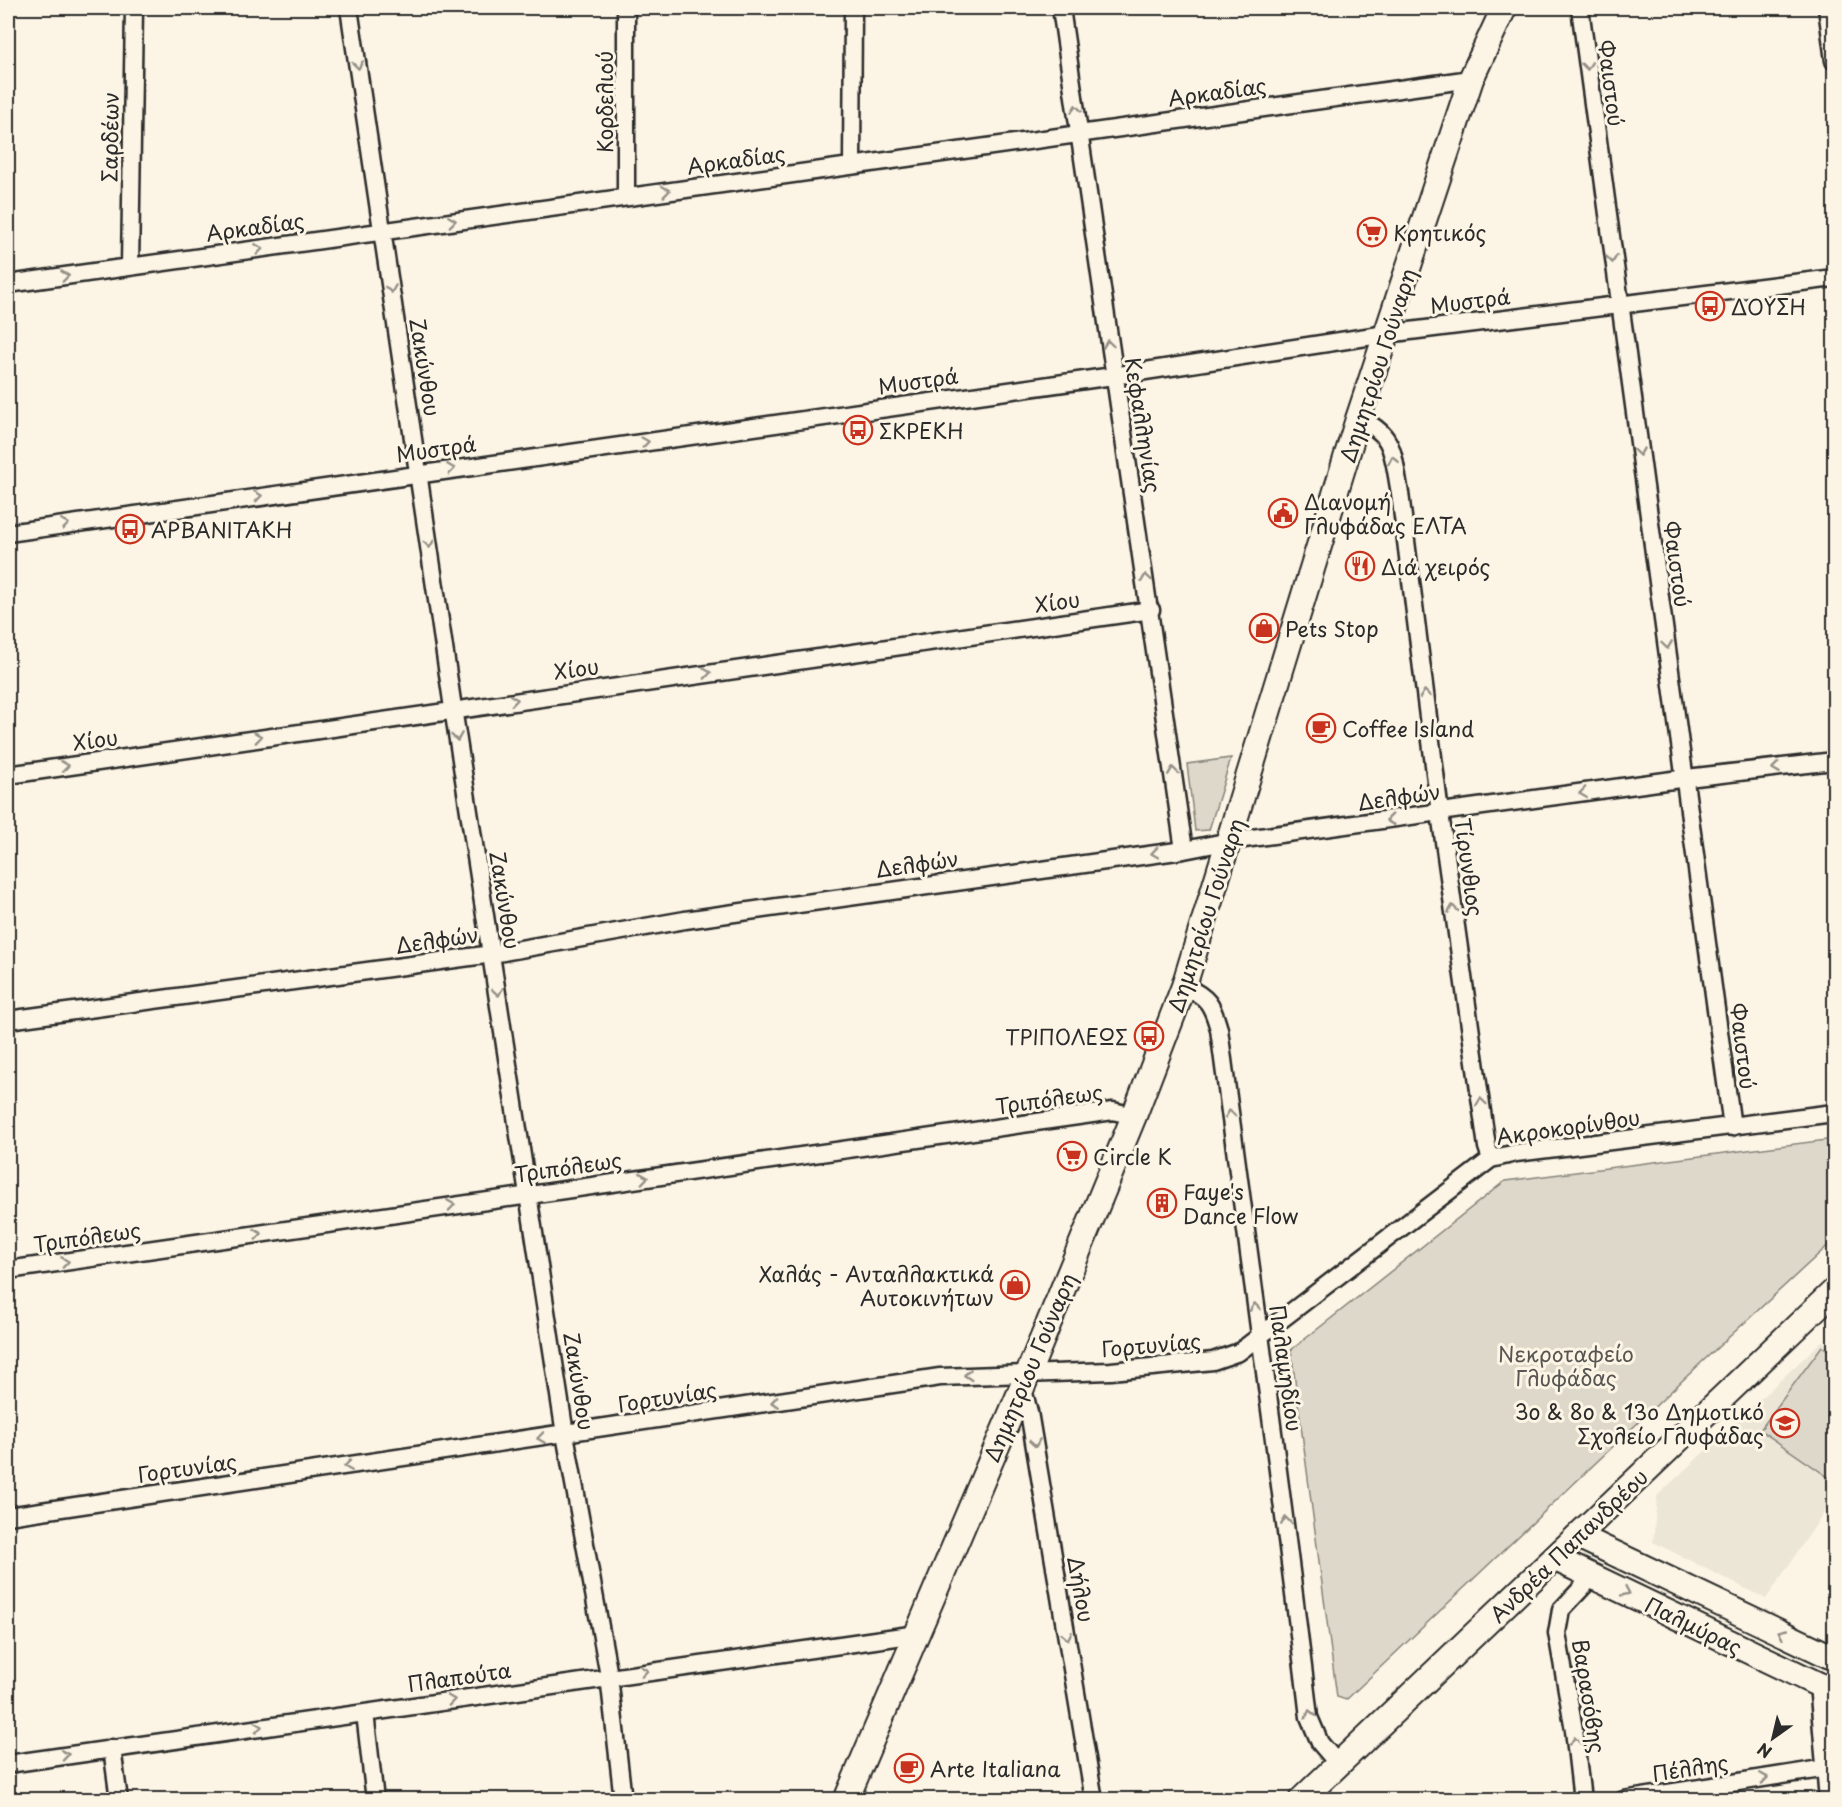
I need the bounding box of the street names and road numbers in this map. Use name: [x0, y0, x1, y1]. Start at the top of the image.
street label: Φαιστού: [1591, 38, 1633, 128]
street label: Κορδελιού: [588, 51, 620, 153]
street label: Αρκαδίας: [1166, 68, 1268, 114]
street label: Σαρδέων: [92, 91, 126, 183]
street label: Αρκαδίας: [685, 136, 787, 182]
street label: Αρκαδίας: [204, 203, 306, 249]
street label: Δημητρίου Γούναρη: [1331, 264, 1423, 466]
street label: Μυστρά: [1428, 279, 1512, 321]
street label: Ζακύνθου: [402, 316, 450, 418]
street label: Κεφαλληνίας: [1117, 355, 1171, 495]
street label: Μυστρά: [876, 359, 960, 401]
street label: Μυστρά: [394, 427, 478, 469]
street label: Φαιστού: [1656, 519, 1700, 609]
street label: Χίου: [1032, 582, 1082, 620]
street label: Χίου: [551, 649, 601, 687]
street label: Χίου: [70, 720, 120, 758]
street label: Δελφών: [1356, 774, 1442, 818]
street label: Δημητρίου Γούναρη: [1159, 814, 1251, 1016]
street label: Τίρυνθιος: [1447, 816, 1493, 918]
street label: Δελφών: [874, 841, 960, 885]
street label: Ζακύνθου: [482, 849, 530, 951]
street label: Δελφών: [394, 917, 480, 961]
street label: Φαιστού: [1723, 1001, 1765, 1091]
street label: Τριπόλεως: [993, 1075, 1105, 1121]
street label: Ακροκορίνθου: [1494, 1100, 1642, 1152]
street label: Τριπόλεως: [512, 1143, 624, 1189]
street label: Τριπόλεως: [31, 1213, 143, 1259]
street label: Δημητρίου Γούναρη: [975, 1268, 1083, 1466]
street label: Παλαμηδίου: [1262, 1303, 1312, 1433]
street label: Γορτυνίας: [1100, 1324, 1202, 1364]
street label: Ζακύνθου: [556, 1330, 604, 1432]
street label: Γορτυνίας: [615, 1372, 719, 1420]
street label: Γορτυνίας: [135, 1444, 239, 1490]
street label: Ανδρέα Παπανδρέου: [1482, 1461, 1654, 1629]
street label: Δήλου: [1060, 1554, 1104, 1624]
street label: Παλμύρας: [1640, 1588, 1748, 1662]
street label: Βαρασόβης: [1565, 1637, 1615, 1755]
street label: Πλαπούτα: [405, 1653, 513, 1699]
street label: Πέλλης: [1650, 1745, 1730, 1789]

